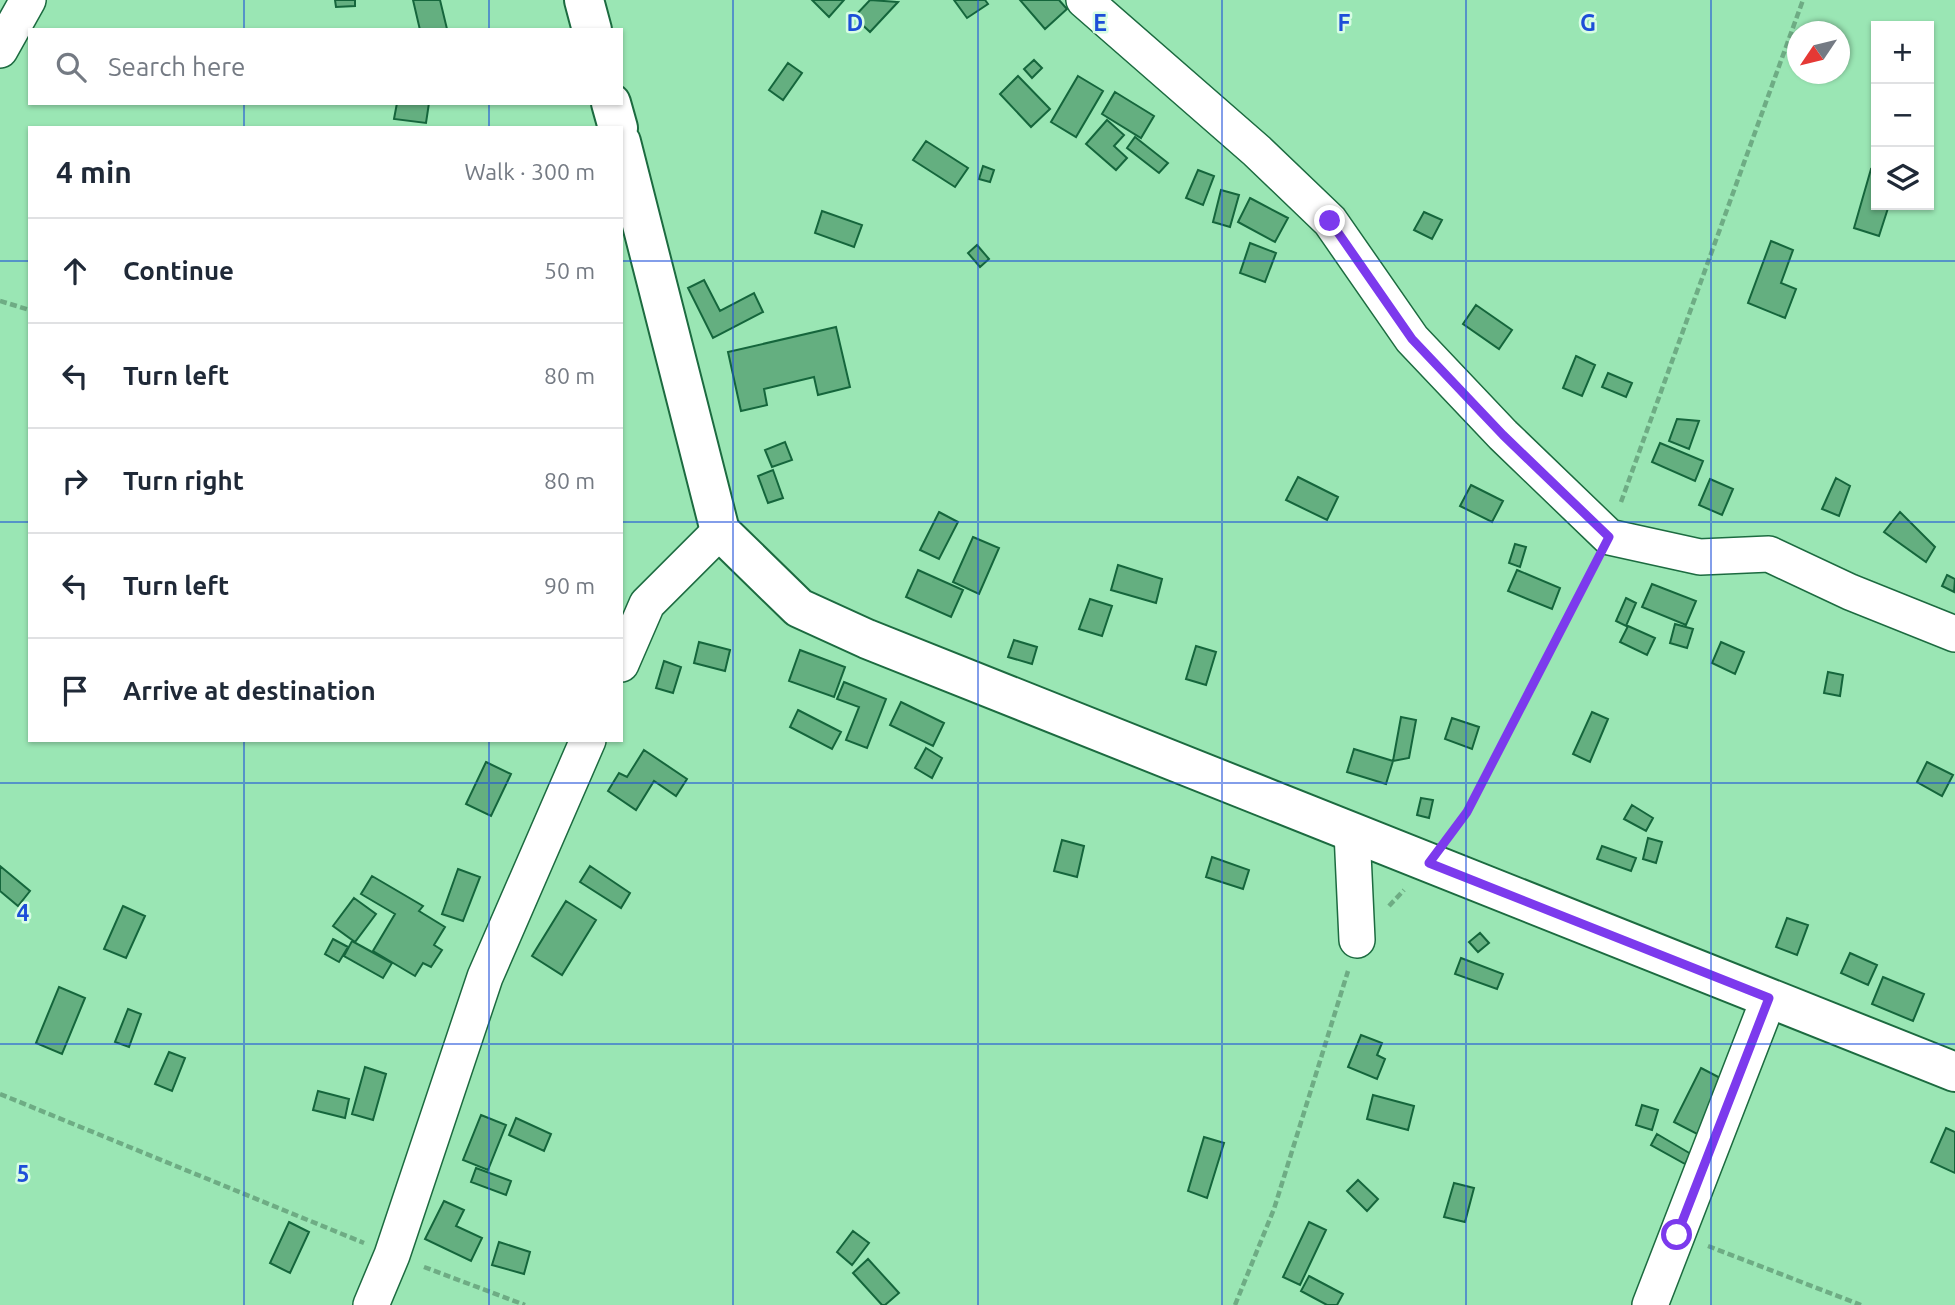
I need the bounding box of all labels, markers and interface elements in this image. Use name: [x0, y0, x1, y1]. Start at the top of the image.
text: D: [847, 10, 863, 35]
text: E: [1093, 10, 1107, 35]
text: F: [1338, 10, 1351, 35]
text: G: [1580, 10, 1596, 35]
north arrow: [1787, 21, 1850, 84]
map controls: [1871, 21, 1934, 210]
button: +: [1871, 21, 1934, 84]
search box: [28, 28, 623, 105]
icon: search: [52, 48, 90, 86]
text: Search here: [108, 52, 245, 81]
button: −: [1871, 84, 1934, 147]
button: layers: [1871, 147, 1934, 210]
text: 4 min: [56, 155, 132, 189]
text: Walk · 300 m: [464, 159, 595, 184]
route end: [1314, 205, 1345, 236]
icon: ahead: [56, 252, 94, 290]
text: Continue: [123, 256, 234, 285]
text: 50 m: [544, 258, 595, 283]
icon: left: [56, 357, 94, 395]
text: Turn left: [123, 361, 229, 390]
text: 80 m: [544, 363, 595, 388]
icon: right: [56, 462, 94, 500]
text: Turn right: [123, 466, 244, 495]
text: 80 m: [544, 468, 595, 493]
icon: left: [56, 567, 94, 605]
text: Turn left: [123, 571, 229, 600]
text: 90 m: [544, 573, 595, 598]
icon: arrive: [56, 672, 94, 710]
text: Arrive at destination: [123, 676, 376, 705]
text: 4: [17, 900, 30, 925]
text: 5: [17, 1161, 29, 1186]
route start: [1661, 1219, 1692, 1250]

